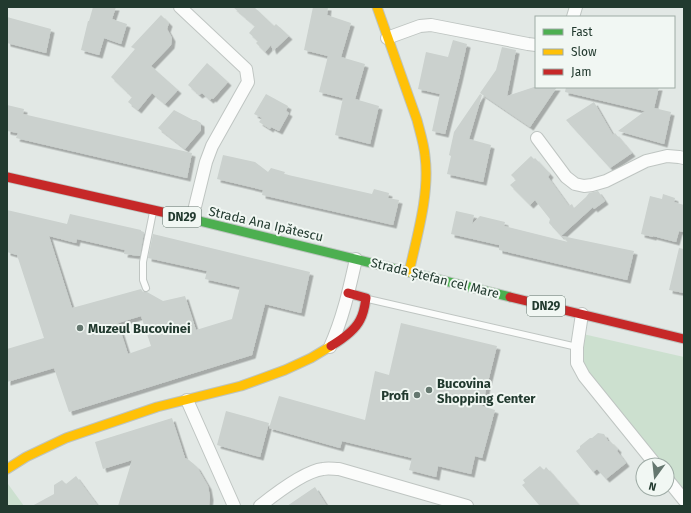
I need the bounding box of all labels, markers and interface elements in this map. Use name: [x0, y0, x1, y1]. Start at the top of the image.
legend: [535, 16, 675, 88]
text: Fast: [571, 25, 593, 39]
text: Slow: [571, 45, 597, 59]
text: Jam: [571, 65, 591, 79]
street label: Strada Ana Ipătescu: [207, 204, 325, 244]
road number: DN29: [163, 207, 201, 227]
street label: Strada Ștefan cel Mare: [369, 255, 501, 302]
road number: DN29: [527, 296, 565, 316]
place label: Muzeul Bucovinei: [88, 321, 191, 336]
marker: Muzeul Bucovinei: [75, 323, 85, 333]
place label: Bucovina Shopping Center: [437, 376, 536, 406]
marker: Bucovina Shopping Center: [424, 385, 434, 395]
place label: Profi: [381, 388, 409, 403]
marker: Profi: [412, 390, 422, 400]
north arrow: [635, 457, 675, 497]
text: N: [647, 479, 658, 493]

